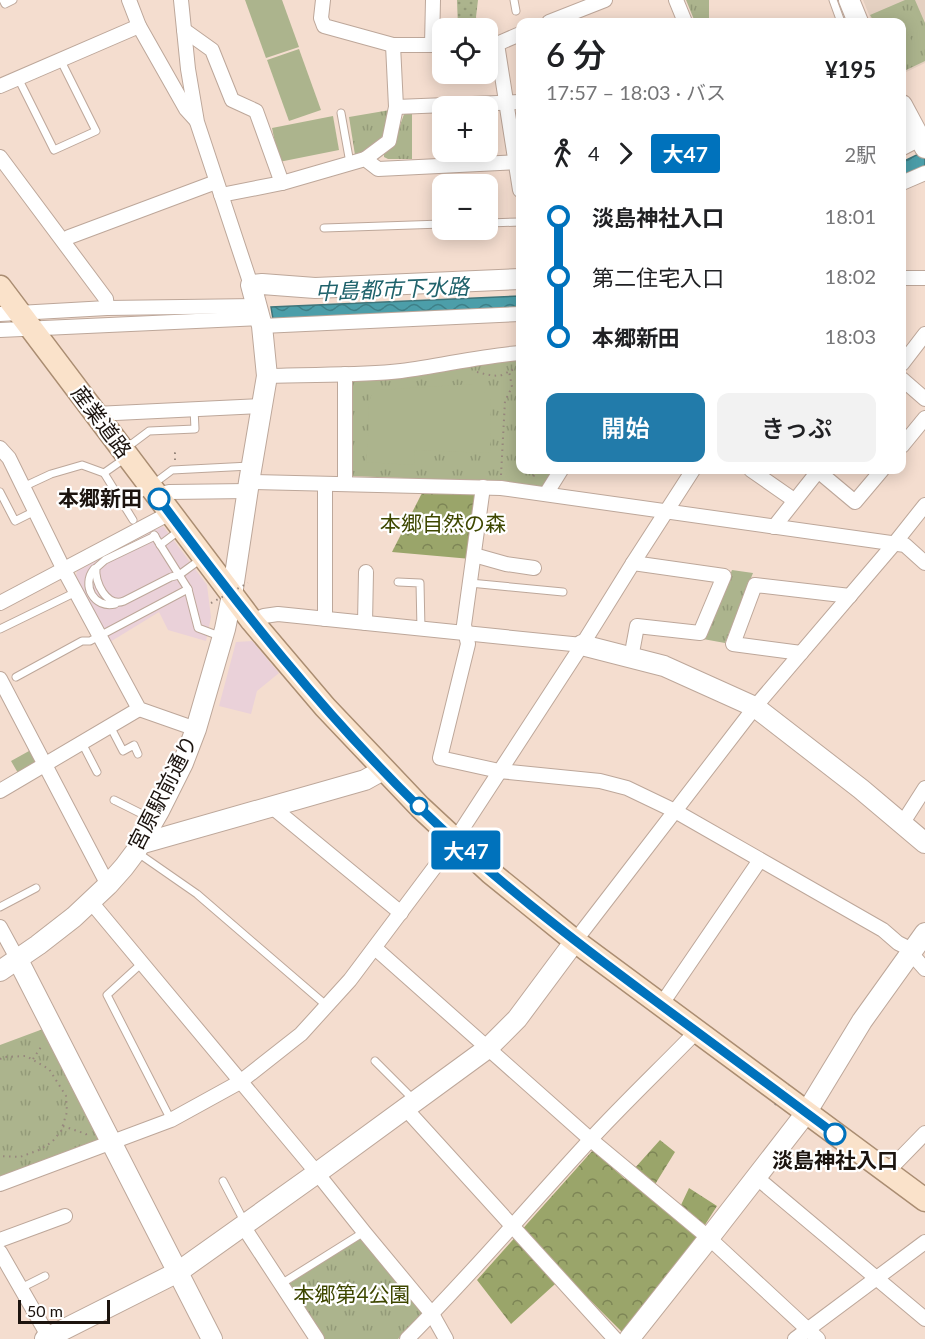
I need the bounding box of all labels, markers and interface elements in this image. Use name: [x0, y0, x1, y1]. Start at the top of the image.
map controls: [432, 18, 498, 240]
button: locate: [432, 18, 498, 84]
text: 6 分: [546, 34, 606, 74]
text: ¥195: [825, 56, 876, 83]
text: 17:57 – 18:03 · バス: [546, 80, 726, 104]
button: +: [432, 96, 498, 162]
icon: walk: [546, 137, 579, 170]
icon: forward: [609, 137, 642, 170]
text: 4: [588, 141, 600, 165]
text: 大47: [663, 141, 708, 166]
text: 2駅: [844, 142, 876, 166]
button: −: [432, 174, 498, 240]
text: 淡島神社入口: [592, 204, 724, 231]
text: 18:01: [825, 204, 876, 228]
text: 第二住宅入口: [592, 264, 724, 291]
text: 18:02: [825, 264, 876, 288]
water label: 中島都市下水路: [315, 272, 471, 305]
text: 本郷新田: [592, 324, 680, 351]
text: 18:03: [825, 324, 876, 348]
street label: 産業道路: [67, 380, 137, 462]
button: 開始: [546, 393, 705, 462]
button: きっぷ: [717, 393, 876, 462]
place label: 本郷新田: [58, 485, 142, 510]
marker: 本郷新田: [148, 488, 170, 510]
park label: 本郷自然の森: [380, 510, 506, 535]
street label: 宮原駅前通り: [122, 731, 201, 854]
unlabelled marker: [410, 797, 428, 815]
line badge: 大47: [432, 830, 500, 870]
text: 大47: [443, 838, 489, 863]
marker: 淡島神社入口: [824, 1123, 846, 1145]
place label: 淡島神社入口: [772, 1147, 898, 1172]
park label: 本郷第4公園: [293, 1281, 411, 1306]
scale bar: [18, 1297, 110, 1324]
text: 50 m: [27, 1301, 63, 1320]

